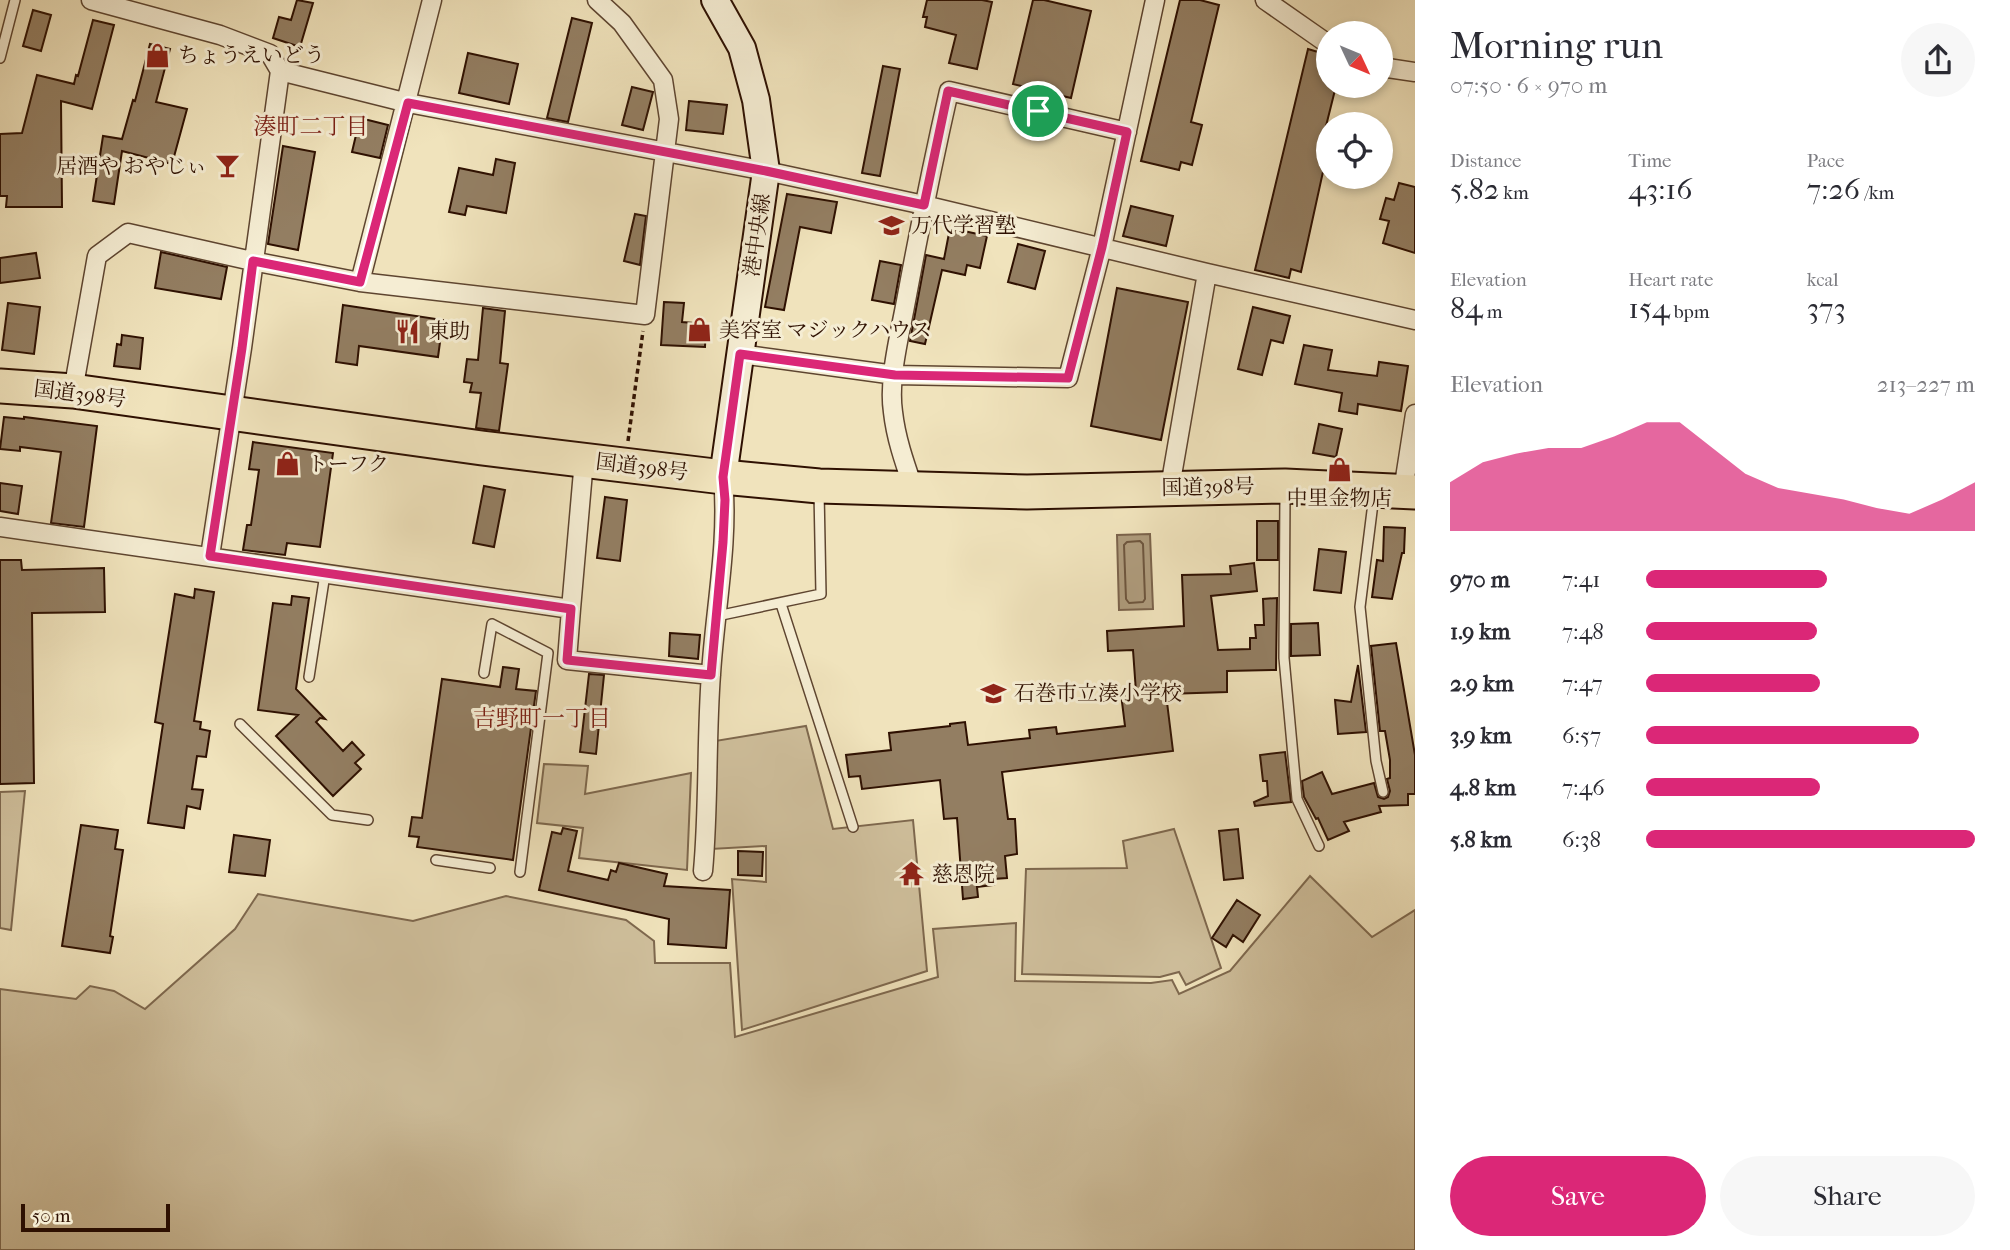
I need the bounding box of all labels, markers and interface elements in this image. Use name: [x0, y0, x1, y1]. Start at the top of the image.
north arrow: [1316, 21, 1393, 98]
map controls: [1316, 21, 1393, 189]
text: Morning run: [1450, 23, 1663, 68]
button: share: [1901, 23, 1975, 97]
shop icon: ちょうえいどう: [144, 41, 172, 69]
place label: ちょうえいどう: [178, 43, 325, 67]
text: 07:50 · 6 × 970 m: [1450, 72, 1607, 99]
pin: [1008, 81, 1068, 141]
icon: arrive: [1019, 92, 1057, 130]
button: locate: [1316, 112, 1393, 189]
district label: 湊町二丁目: [254, 113, 369, 140]
text: Distance: [1450, 150, 1521, 172]
text: Time: [1628, 150, 1672, 172]
text: Pace: [1807, 150, 1845, 172]
bar icon: 居酒や おやじぃ: [213, 152, 241, 180]
place label: 居酒や おやじぃ: [56, 154, 207, 178]
text: 5.82: [1450, 172, 1499, 207]
text: 43:16: [1628, 172, 1692, 207]
text: 7:26: [1807, 172, 1860, 207]
text: km: [1499, 182, 1529, 204]
text: /km: [1860, 182, 1894, 204]
street label: 港中央線: [739, 192, 775, 278]
school or university icon: 万代学習塾: [877, 211, 905, 239]
place label: 万代学習塾: [911, 213, 1016, 237]
text: Elevation: [1450, 269, 1527, 291]
text: Heart rate: [1628, 269, 1713, 291]
text: kcal: [1807, 269, 1839, 291]
text: 84: [1450, 291, 1483, 326]
text: 154: [1628, 291, 1670, 326]
text: 373: [1807, 291, 1846, 326]
text: m: [1483, 301, 1503, 323]
text: bpm: [1670, 301, 1710, 323]
shop icon: 美容室 マジックハウス: [685, 316, 713, 344]
restaurant icon: 東助: [394, 317, 422, 345]
place label: 美容室 マジックハウス: [719, 318, 932, 342]
place label: 東助: [428, 319, 470, 343]
text: Elevation: [1450, 371, 1543, 398]
text: 213–227 m: [1877, 371, 1975, 398]
street label: 国道398号: [32, 376, 128, 412]
street label: 国道398号: [594, 449, 690, 485]
shop icon: トーフク: [273, 450, 301, 478]
place label: トーフク: [307, 452, 389, 476]
shop icon: 中里金物店: [1325, 455, 1353, 483]
street label: 国道398号: [1161, 474, 1255, 500]
place label: 中里金物店: [1287, 486, 1392, 510]
text: 970 m: [1450, 566, 1510, 593]
text: 7:41: [1562, 566, 1600, 593]
text: 1.9 km: [1450, 618, 1510, 645]
text: 7:48: [1562, 618, 1604, 645]
text: 2.9 km: [1450, 670, 1514, 697]
text: 7:47: [1562, 670, 1603, 697]
school or university icon: 石巻市立湊小学校: [980, 679, 1008, 707]
place label: 石巻市立湊小学校: [1014, 681, 1182, 705]
district label: 吉野町一丁目: [473, 705, 611, 732]
text: 3.9 km: [1450, 722, 1512, 749]
text: 6:57: [1562, 722, 1601, 749]
text: 4.8 km: [1450, 774, 1516, 801]
text: 7:46: [1562, 774, 1605, 801]
text: 5.8 km: [1450, 826, 1512, 853]
text: 6:38: [1562, 826, 1601, 853]
temple icon: 慈恩院: [898, 860, 926, 888]
place label: 慈恩院: [932, 862, 995, 886]
button: Save: [1450, 1156, 1706, 1236]
button: Share: [1720, 1156, 1975, 1236]
scale bar: [21, 1201, 170, 1233]
text: 50 m: [32, 1205, 71, 1227]

